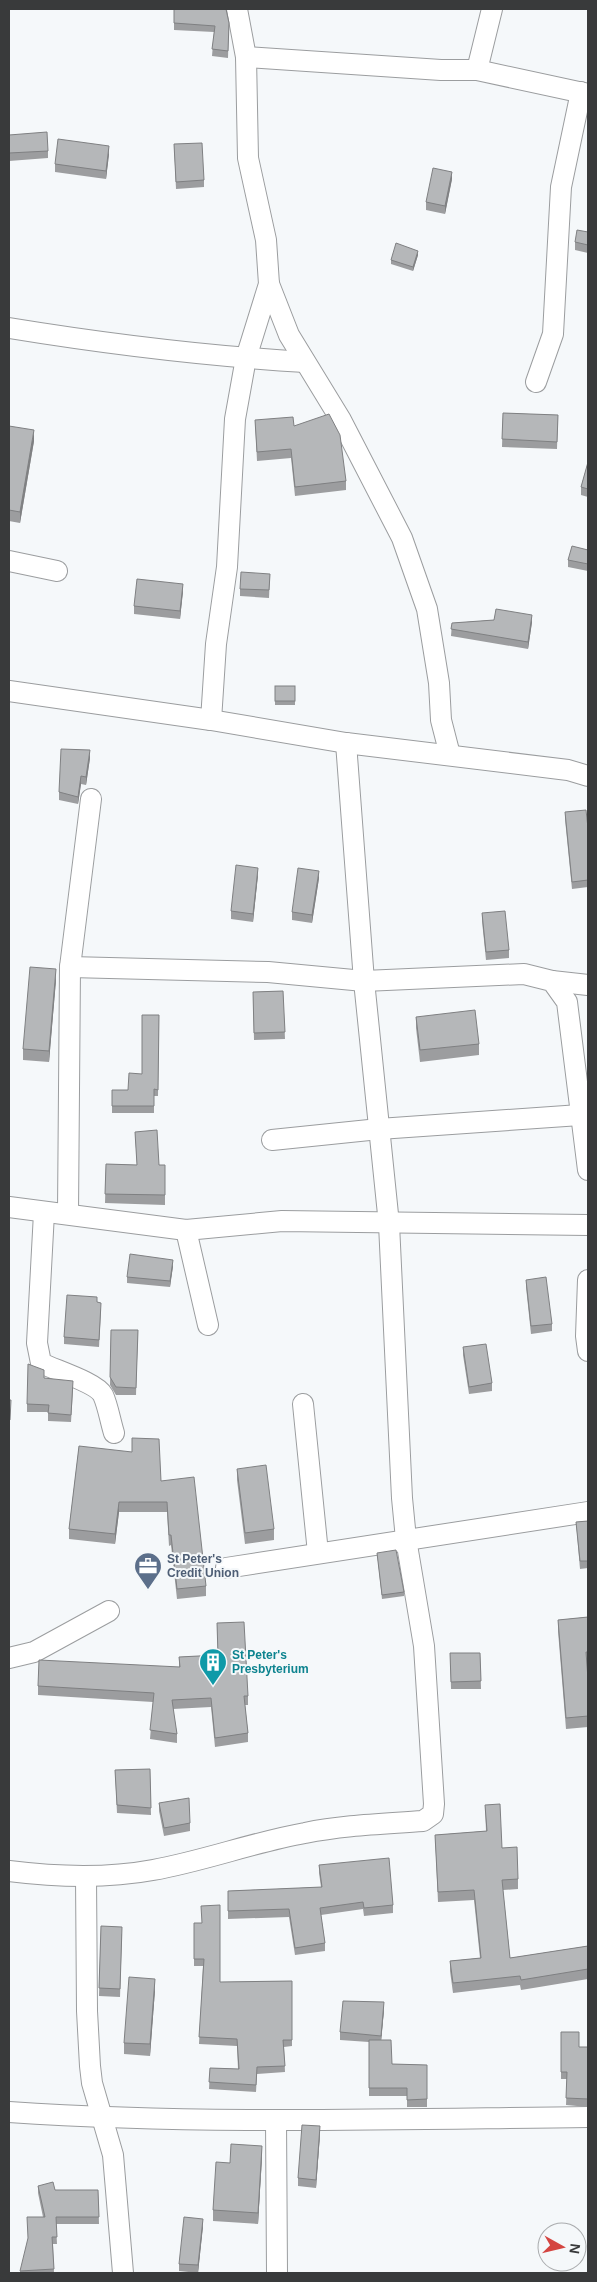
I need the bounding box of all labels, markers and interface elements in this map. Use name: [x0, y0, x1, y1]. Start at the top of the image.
office icon: St Peter's Credit Union: [133, 1551, 163, 1590]
place label: St Peter's Credit Union: [167, 1552, 239, 1580]
building icon: St Peter's Presbyterium: [198, 1647, 228, 1686]
place label: St Peter's Presbyterium: [232, 1648, 309, 1676]
north arrow: [537, 2222, 587, 2272]
text: N: [566, 2243, 584, 2255]

